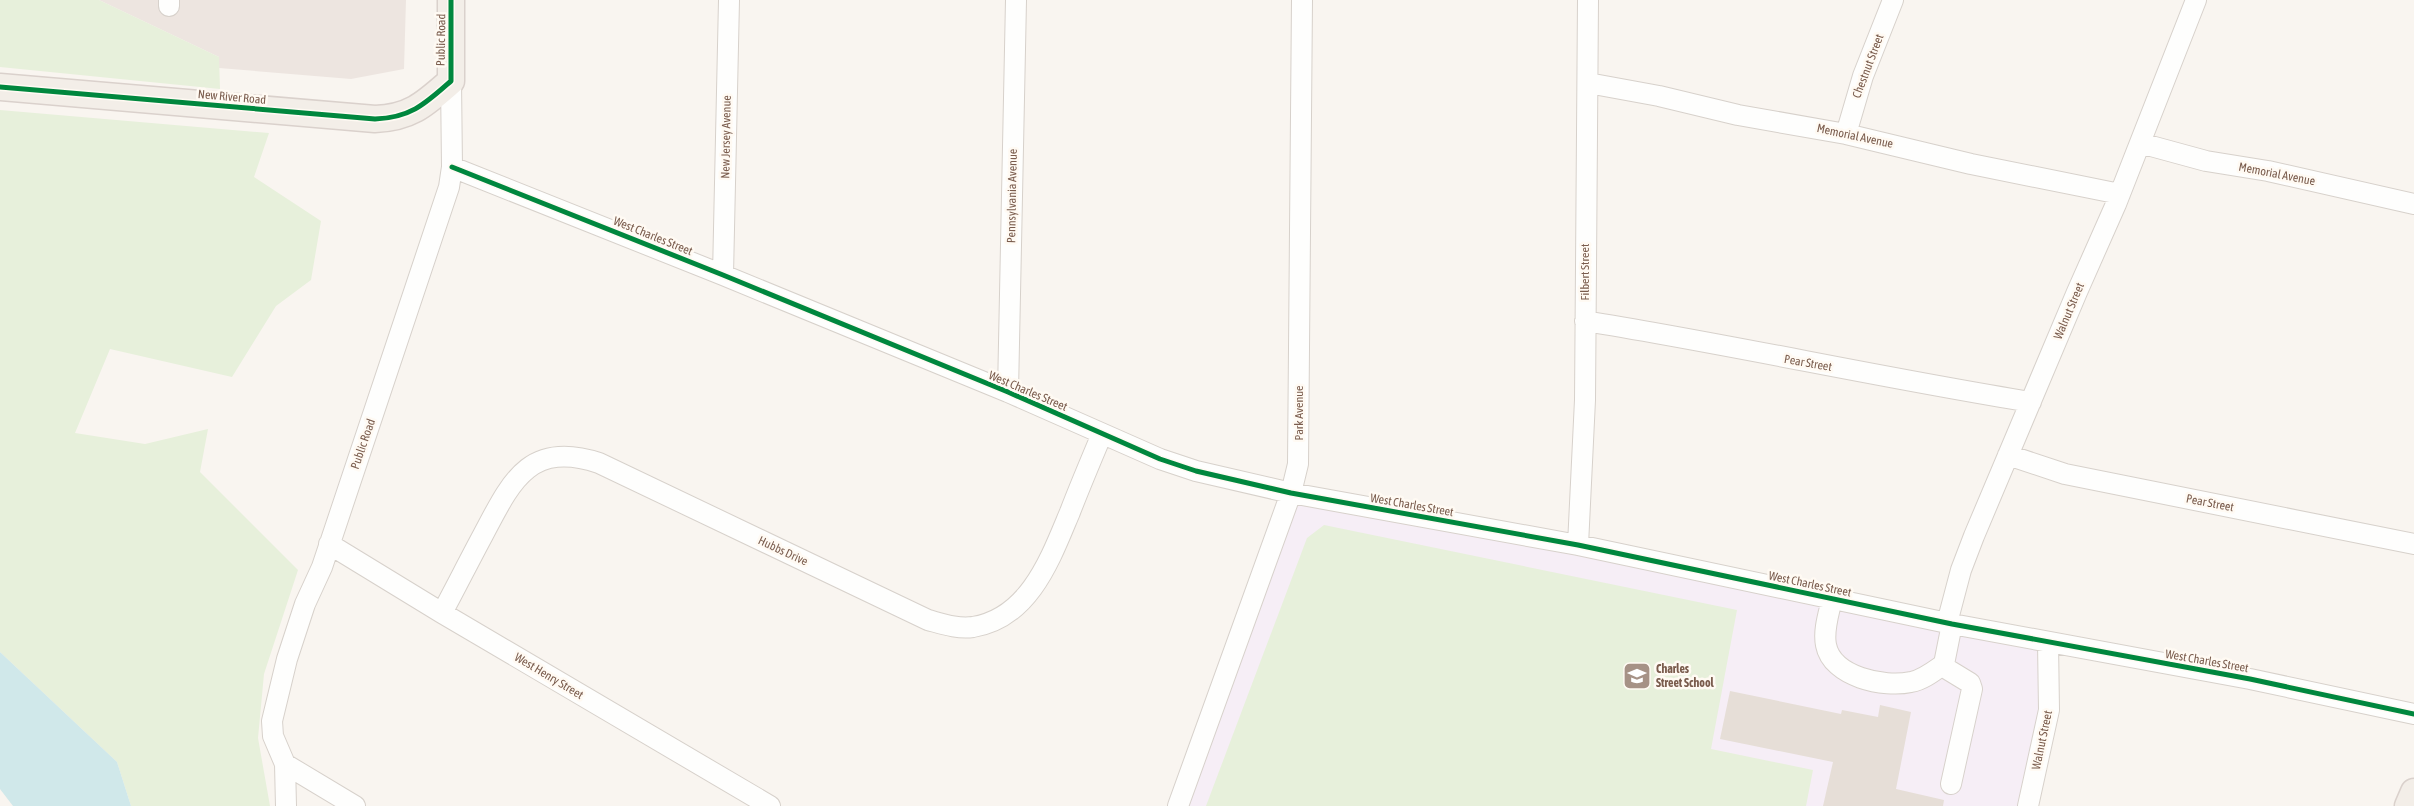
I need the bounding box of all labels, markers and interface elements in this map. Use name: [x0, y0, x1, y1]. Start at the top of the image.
street label: Public Road: [434, 14, 448, 66]
street label: Chestnut Street: [1849, 32, 1887, 100]
street label: New River Road: [197, 87, 267, 107]
street label: New Jersey Avenue: [718, 95, 734, 179]
street label: Memorial Avenue: [1816, 121, 1894, 151]
street label: Pennsylvania Avenue: [1004, 149, 1020, 243]
street label: Memorial Avenue: [2238, 160, 2316, 188]
street label: West Charles Street: [611, 214, 695, 258]
street label: Filbert Street: [1578, 243, 1592, 300]
street label: Walnut Street: [2051, 280, 2087, 341]
street label: Pear Street: [1783, 352, 1834, 374]
street label: West Charles Street: [987, 368, 1070, 414]
street label: Park Avenue: [1292, 386, 1306, 440]
street label: Public Road: [348, 417, 378, 471]
street label: West Charles Street: [1369, 491, 1455, 519]
street label: Pear Street: [2185, 492, 2236, 515]
street label: Hubbs Drive: [756, 533, 810, 569]
street label: West Charles Street: [1767, 568, 1853, 600]
street label: West Charles Street: [2164, 647, 2250, 675]
street label: West Henry Street: [512, 650, 586, 702]
school or university icon: Charles Street School: [1622, 661, 1652, 691]
place label: Charles Street School: [1656, 662, 1715, 690]
street label: Walnut Street: [2029, 709, 2055, 771]

